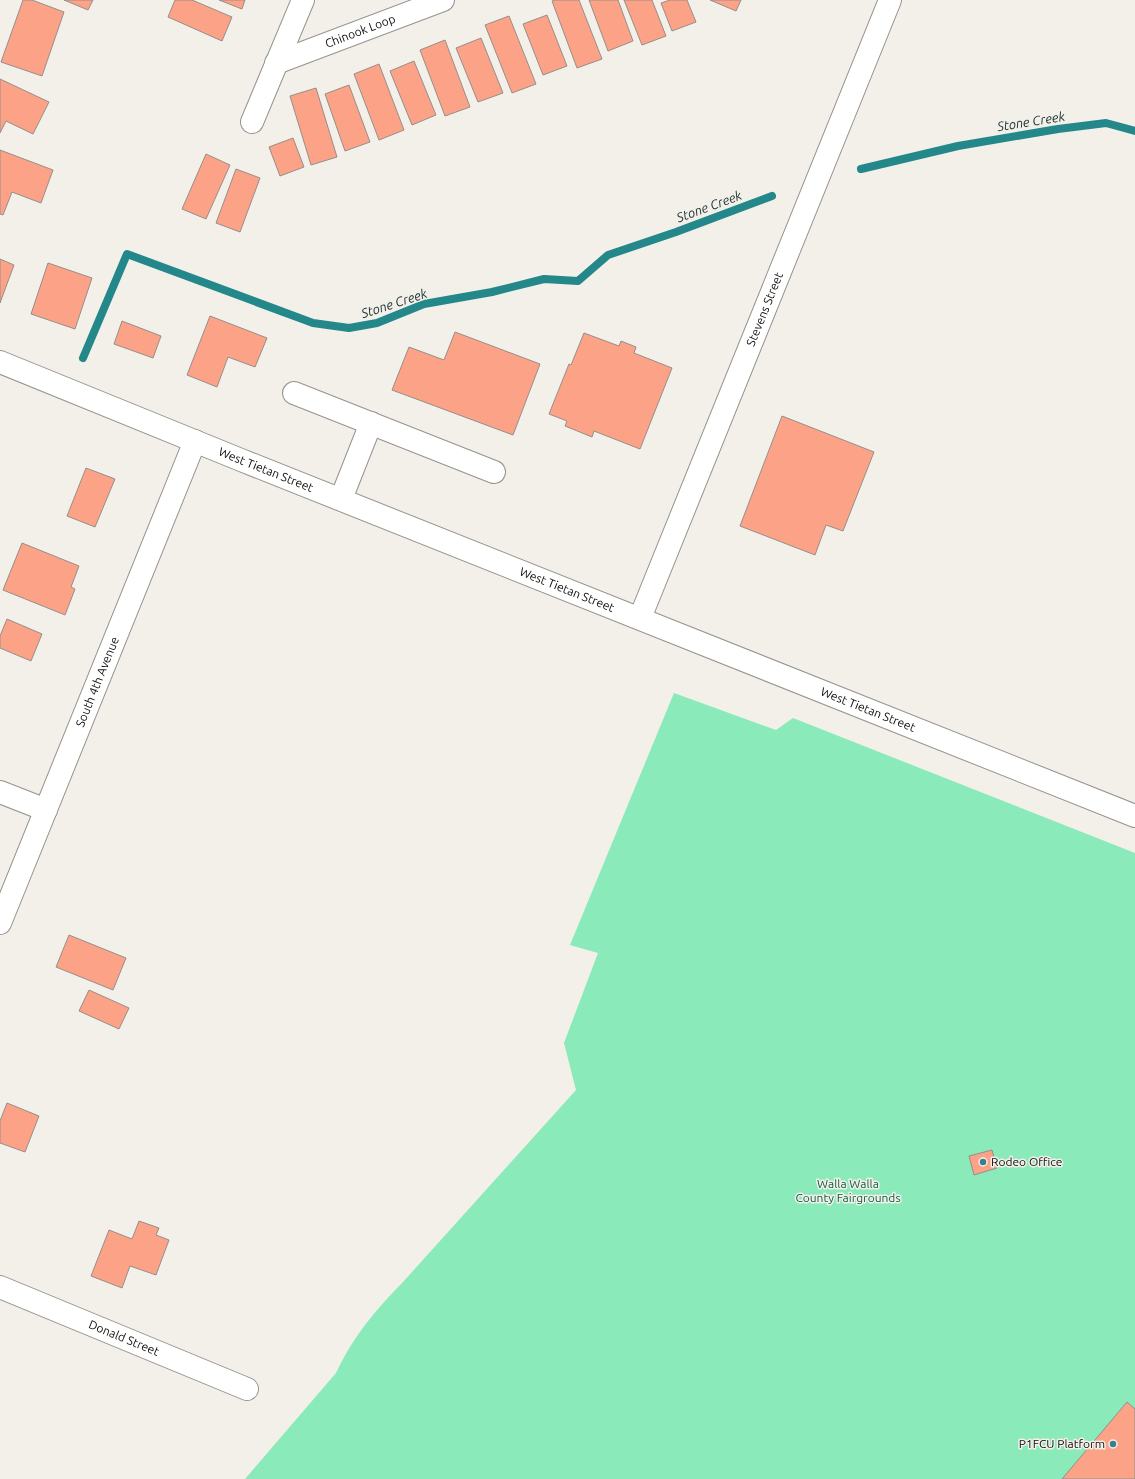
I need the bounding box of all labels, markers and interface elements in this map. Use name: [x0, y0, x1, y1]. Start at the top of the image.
street label: Chinook Loop: [323, 12, 397, 50]
water label: Stone Creek: [995, 109, 1066, 133]
water label: Stone Creek: [674, 188, 744, 225]
street label: Stevens Street: [744, 270, 785, 348]
water label: Stone Creek: [358, 286, 429, 321]
street label: West Tietan Street: [217, 445, 316, 494]
street label: West Tietan Street: [518, 565, 617, 614]
street label: South 4th Avenue: [73, 635, 121, 729]
street label: West Tietan Street: [819, 685, 918, 734]
place label: Rodeo Office: [991, 1155, 1062, 1168]
marker: Rodeo Office: [978, 1157, 988, 1167]
park label: Walla Walla County Fairgrounds: [795, 1177, 901, 1204]
street label: Donald Street: [87, 1317, 161, 1358]
place label: P1FCU Platform: [1019, 1437, 1105, 1450]
marker: P1FCU Platform: [1108, 1439, 1118, 1449]

